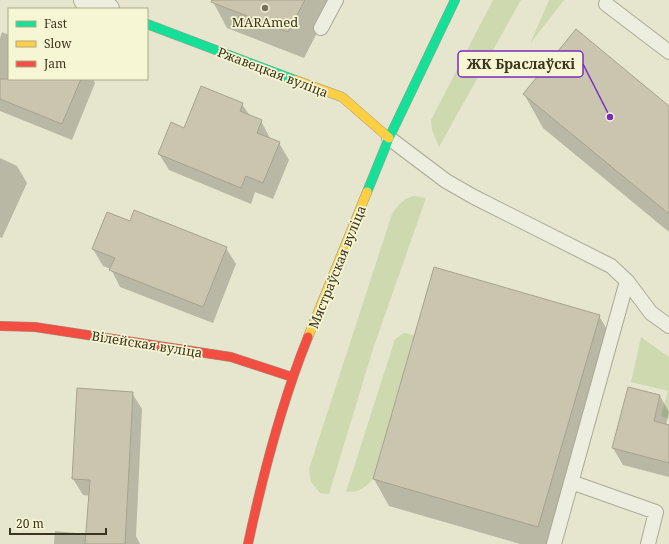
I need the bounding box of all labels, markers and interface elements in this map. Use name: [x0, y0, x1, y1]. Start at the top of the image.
marker: MARAmed: [260, 3, 270, 13]
legend: [8, 8, 148, 80]
place label: MARAmed: [232, 13, 298, 31]
text: Fast: [44, 15, 67, 32]
text: Slow: [44, 35, 72, 52]
street label: Ржавецкая вуліца: [215, 43, 331, 101]
callout: ЖК Браслаўскі: [458, 51, 583, 77]
text: ЖК Браслаўскі: [467, 54, 575, 73]
text: Jam: [43, 55, 66, 72]
street label: Мястраўская вуліца: [304, 203, 370, 331]
street label: Вілейская вуліца: [90, 326, 204, 362]
scale bar: [10, 510, 106, 536]
text: 20 m: [16, 515, 44, 532]

